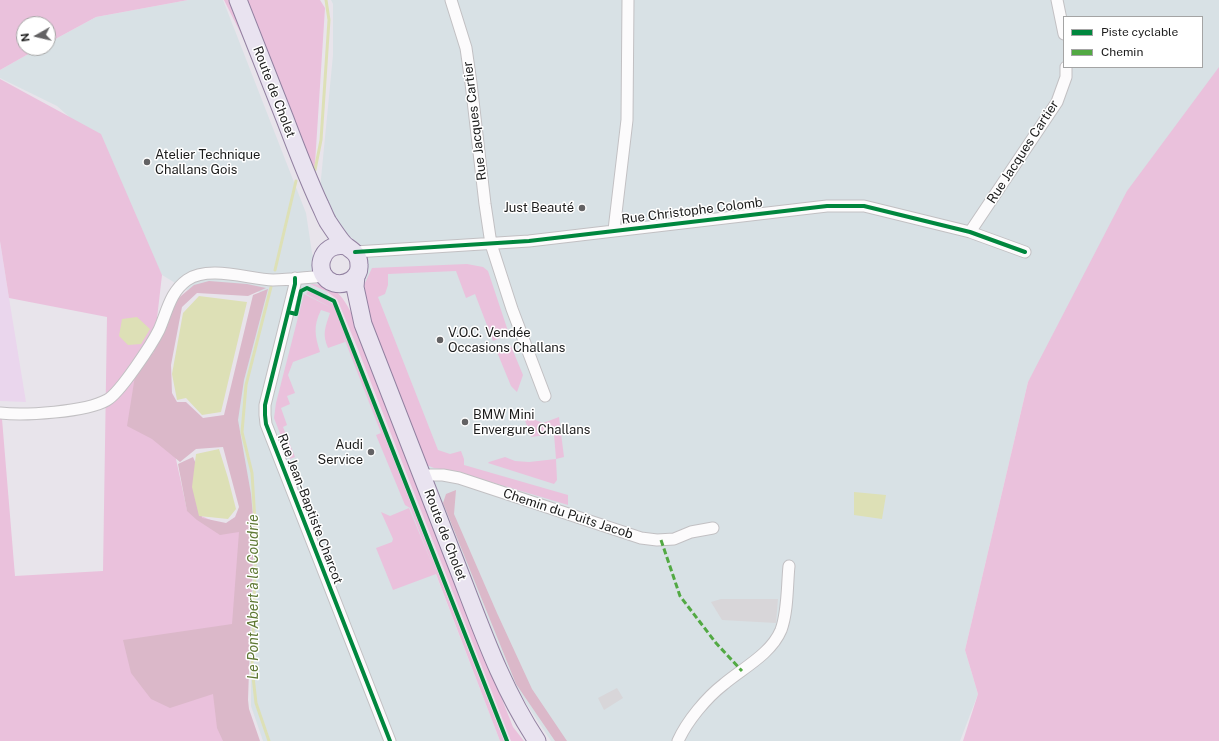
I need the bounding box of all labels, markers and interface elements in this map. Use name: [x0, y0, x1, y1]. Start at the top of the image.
north arrow: [16, 16, 56, 56]
legend: [1063, 16, 1203, 68]
text: Piste cyclable: [1101, 25, 1178, 39]
text: N: [19, 32, 32, 43]
street label: Route de Cholet: [249, 44, 299, 140]
text: Chemin: [1101, 45, 1143, 59]
street label: Rue Jacques Cartier: [460, 60, 490, 182]
street label: Rue Jacques Cartier: [984, 97, 1062, 207]
place label: Atelier Technique Challans Gois: [155, 147, 260, 178]
marker: Atelier Technique Challans Gois: [142, 157, 152, 167]
street label: Rue Christophe Colomb: [620, 195, 764, 227]
place label: Just Beauté: [504, 200, 574, 216]
marker: Just Beauté: [577, 203, 587, 213]
place label: V.O.C. Vendée Occasions Challans: [448, 325, 565, 356]
marker: V.O.C. Vendée Occasions Challans: [435, 335, 445, 345]
place label: BMW Mini Envergure Challans: [473, 407, 590, 438]
marker: BMW Mini Envergure Challans: [460, 417, 470, 427]
street label: Rue Jean-Baptiste Charcot: [274, 432, 346, 586]
place label: Audi Service: [318, 437, 363, 468]
marker: Audi Service: [366, 447, 376, 457]
street label: Chemin du Puits Jacob: [501, 486, 635, 542]
street label: Route de Cholet: [420, 487, 470, 583]
water label: Le Pont Abert à la Coudrie: [246, 514, 262, 680]

